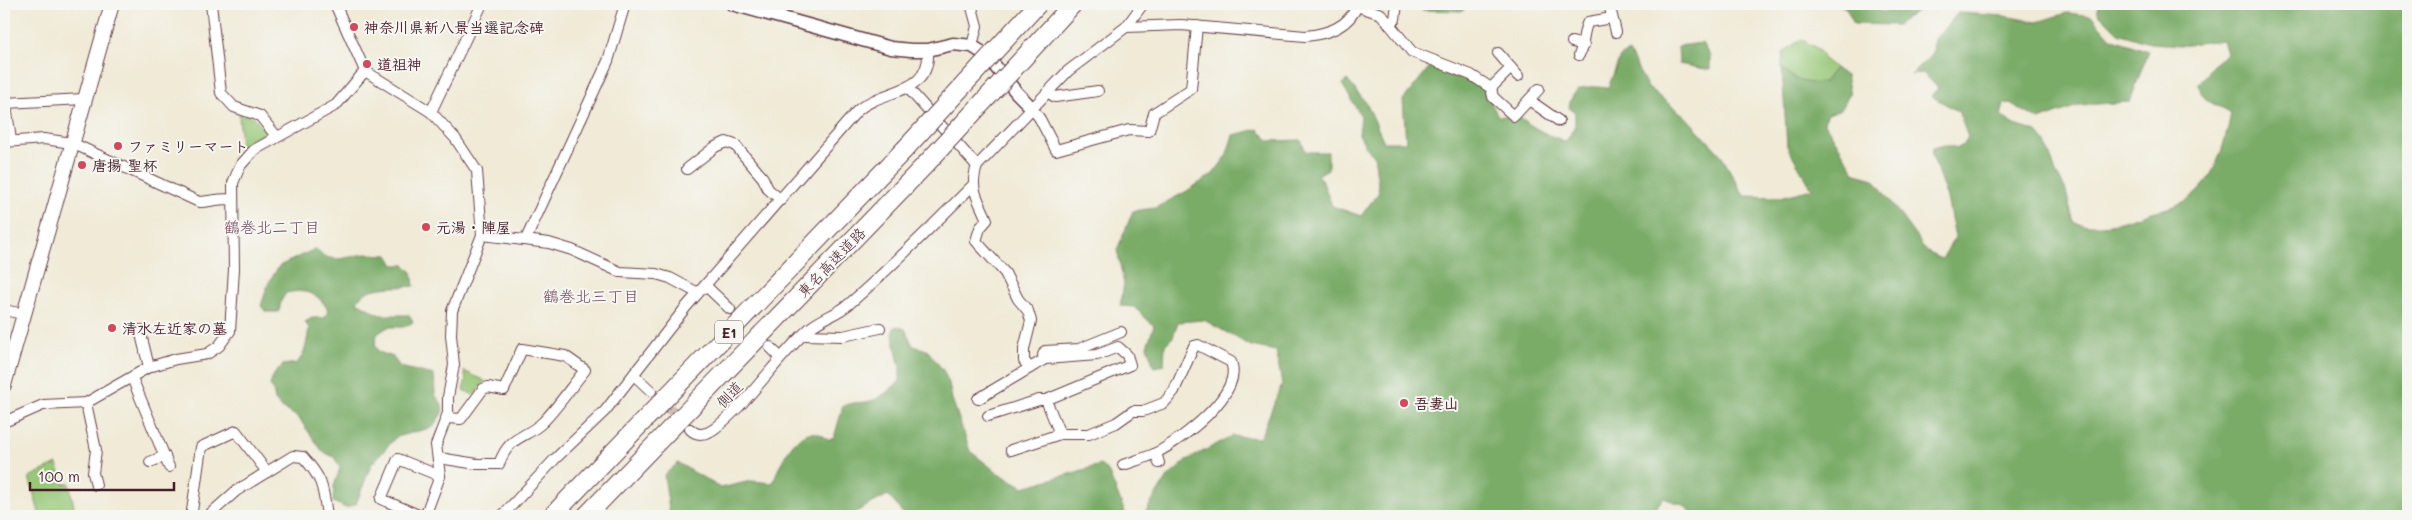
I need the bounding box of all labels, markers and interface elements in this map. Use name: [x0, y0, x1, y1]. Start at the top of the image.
place label: 神奈川県新八景当選記念碑: [364, 17, 544, 37]
marker: 神奈川県新八景当選記念碑: [348, 21, 360, 33]
place label: 道祖神: [377, 54, 422, 74]
marker: 道祖神: [361, 58, 373, 70]
place label: ファミリーマート: [128, 136, 249, 156]
marker: ファミリーマート: [112, 140, 124, 152]
place label: 唐揚 聖杯: [92, 155, 157, 175]
marker: 唐揚 聖杯: [76, 159, 88, 171]
district label: 鶴巻北二丁目: [224, 216, 320, 237]
place label: 元湯・陣屋: [436, 217, 511, 237]
marker: 元湯・陣屋: [420, 221, 432, 233]
street label: 東名高速道路: [793, 223, 869, 301]
district label: 鶴巻北三丁目: [543, 285, 639, 306]
place label: 清水左近家の墓: [122, 318, 227, 338]
road number: E1: [715, 321, 743, 344]
marker: 清水左近家の墓: [106, 322, 118, 334]
street label: 側道: [711, 376, 747, 412]
place label: 吾妻山: [1414, 393, 1459, 413]
marker: 吾妻山: [1398, 397, 1410, 409]
scale bar: [30, 460, 174, 492]
text: 100 m: [38, 466, 80, 486]

